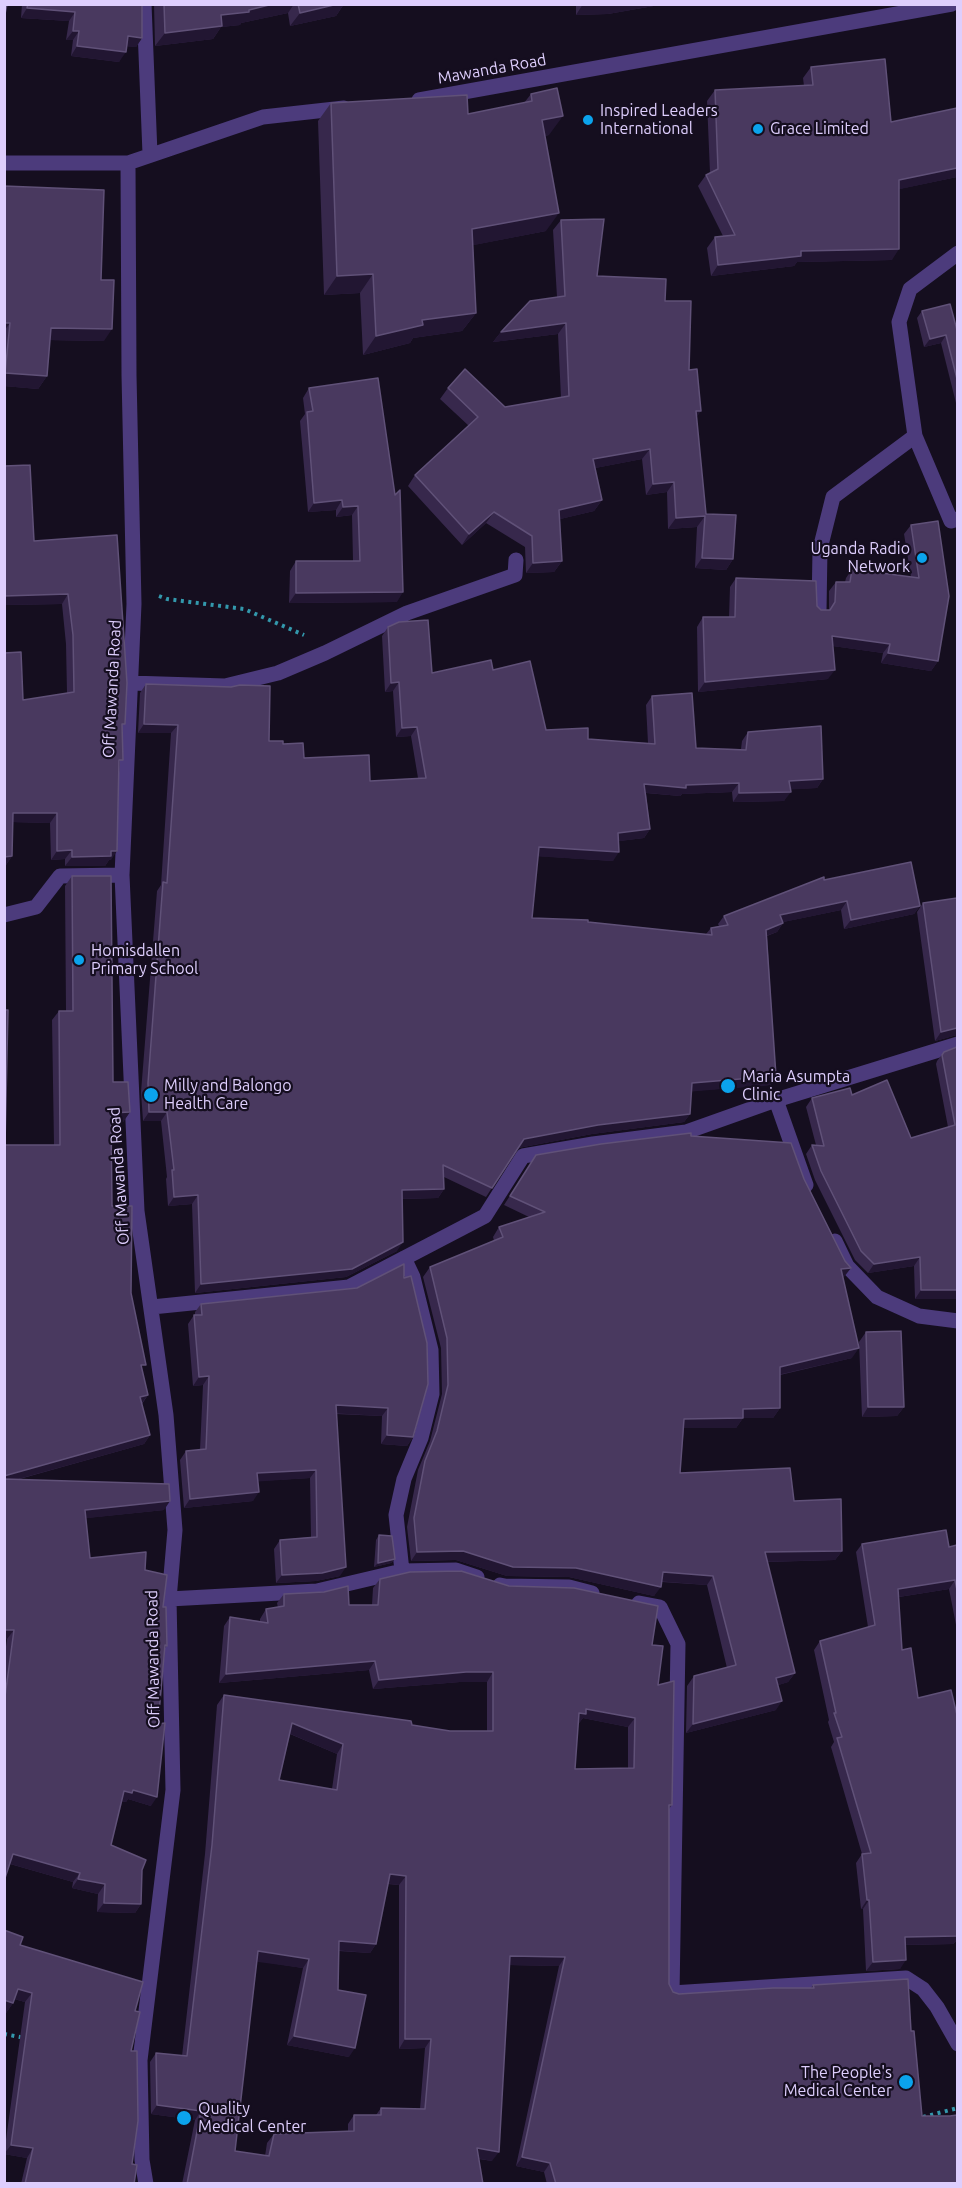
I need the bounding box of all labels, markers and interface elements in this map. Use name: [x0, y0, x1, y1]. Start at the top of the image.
street label: Mawanda Road: [436, 50, 548, 88]
place label: Inspired Leaders International: [600, 101, 718, 139]
marker: Inspired Leaders International: [581, 113, 595, 127]
place label: Grace Limited: [770, 119, 869, 139]
marker: Grace Limited: [751, 122, 765, 136]
place label: Uganda Radio Network: [810, 539, 910, 577]
marker: Uganda Radio Network: [915, 551, 929, 565]
street label: Off Mawanda Road: [99, 619, 125, 759]
place label: Homisdallen Primary School: [91, 941, 198, 979]
marker: Homisdallen Primary School: [72, 953, 86, 967]
place label: Maria Asumpta Clinic: [742, 1067, 850, 1105]
place label: Milly and Balongo Health Care: [164, 1076, 292, 1114]
marker: Maria Asumpta Clinic: [719, 1077, 737, 1095]
marker: Milly and Balongo Health Care: [142, 1086, 160, 1104]
street label: Off Mawanda Road: [105, 1106, 133, 1246]
street label: Off Mawanda Road: [142, 1590, 164, 1728]
place label: The People's Medical Center: [784, 2063, 892, 2101]
marker: The People's Medical Center: [897, 2073, 915, 2091]
place label: Quality Medical Center: [198, 2099, 306, 2137]
marker: Quality Medical Center: [175, 2109, 193, 2127]

